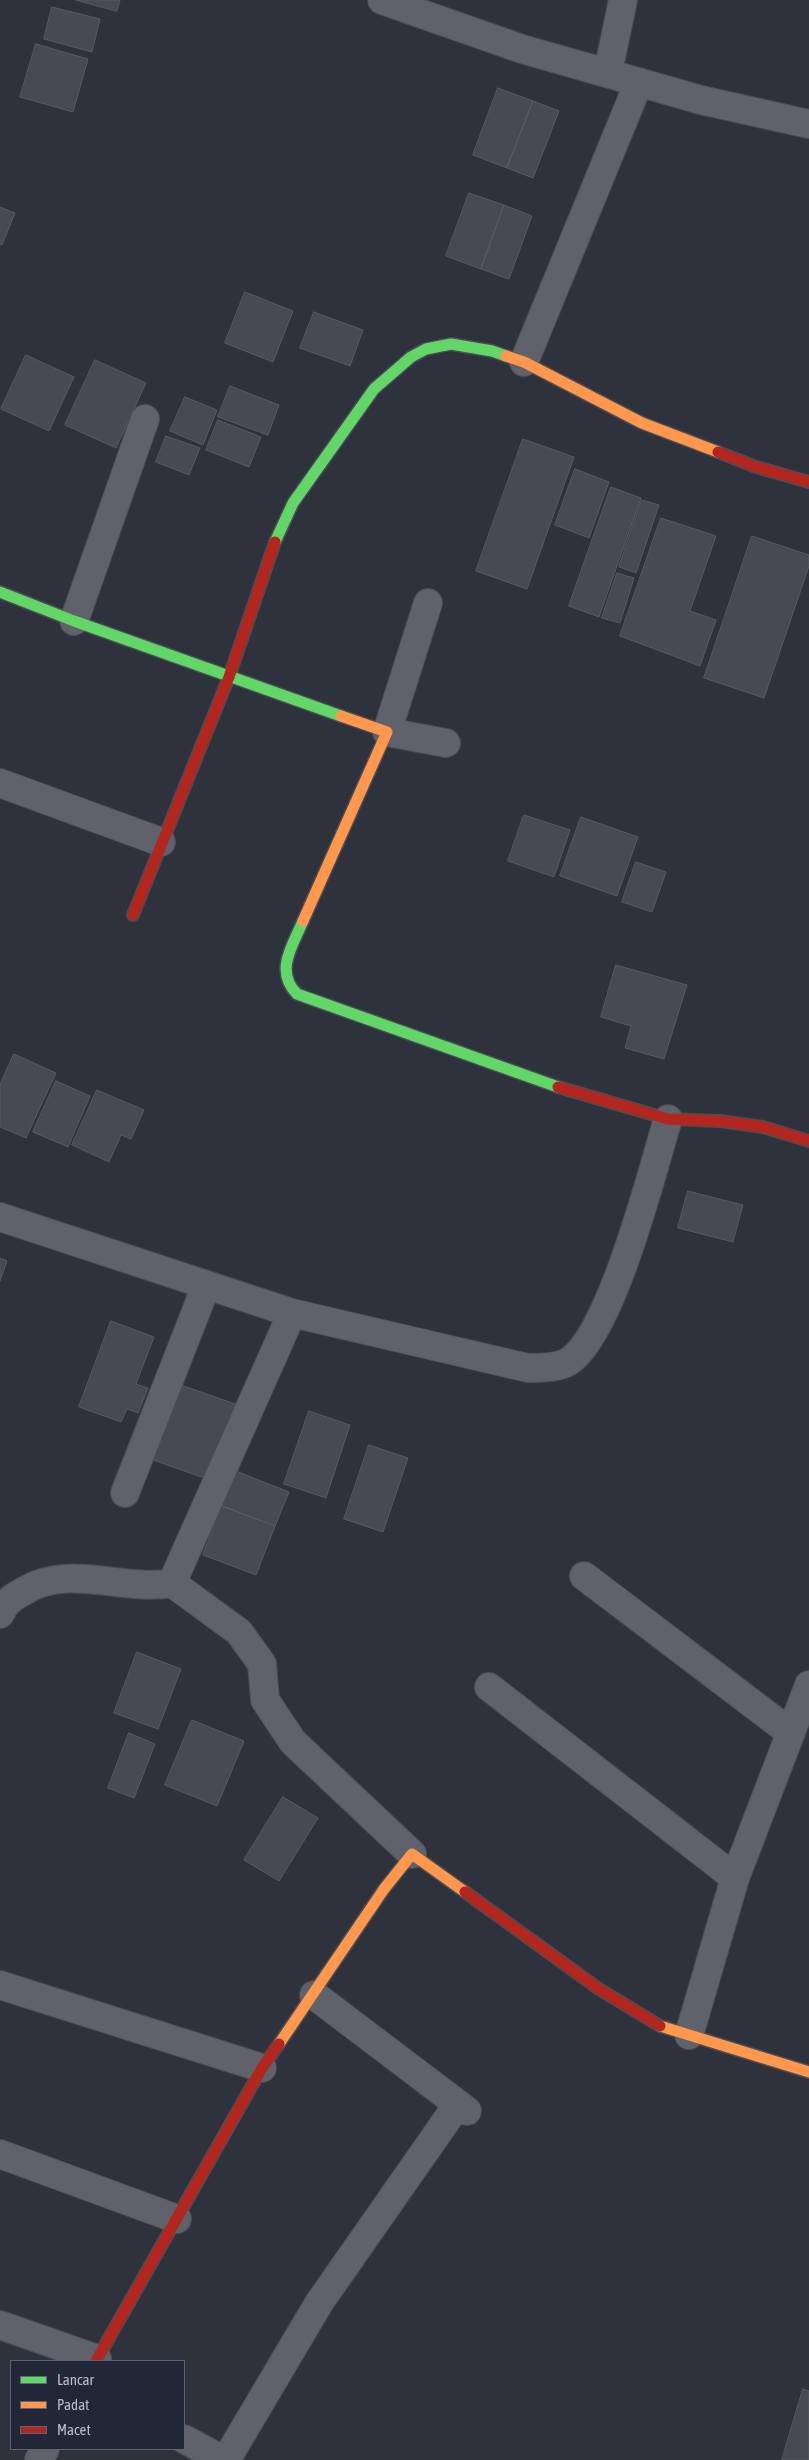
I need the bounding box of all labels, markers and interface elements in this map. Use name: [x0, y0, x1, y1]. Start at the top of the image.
legend: [10, 2360, 185, 2450]
text: Lancar: [57, 2371, 94, 2388]
text: Padat: [57, 2396, 89, 2413]
text: Macet: [57, 2421, 91, 2438]

